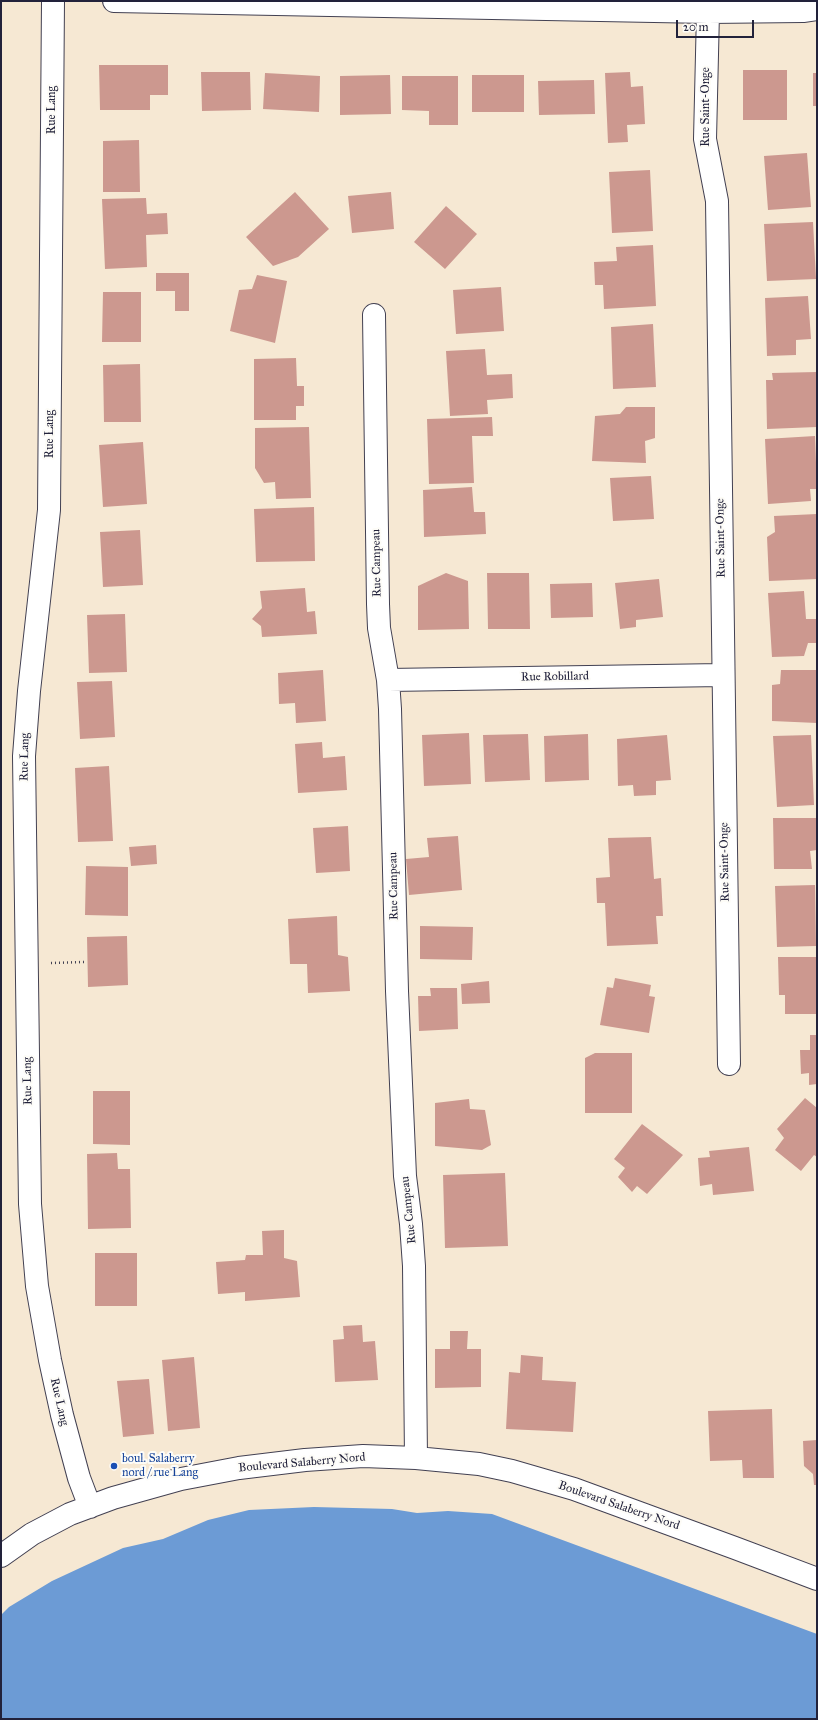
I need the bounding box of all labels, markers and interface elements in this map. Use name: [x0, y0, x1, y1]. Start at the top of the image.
scale bar: [678, 12, 756, 38]
text: 20 m: [683, 20, 709, 34]
street label: Rue Saint-Onge: [699, 67, 713, 147]
street label: Rue Lang: [45, 86, 59, 134]
street label: Rue Lang: [43, 410, 57, 458]
street label: Rue Saint-Onge: [713, 498, 729, 578]
street label: Rue Campeau: [369, 529, 385, 597]
street label: Rue Robillard: [521, 669, 589, 685]
street label: Rue Lang: [17, 733, 33, 781]
street label: Rue Saint-Onge: [717, 822, 733, 902]
street label: Rue Campeau: [386, 852, 402, 920]
street label: Rue Lang: [20, 1057, 36, 1105]
street label: Rue Campeau: [398, 1175, 420, 1245]
street label: Rue Lang: [47, 1377, 71, 1427]
street label: Boulevard Salaberry Nord: [238, 1450, 366, 1476]
place label: boul. Salaberry nord / rue Lang: [122, 1452, 198, 1480]
marker: boul. Salaberry nord / rue Lang: [109, 1461, 119, 1471]
street label: Boulevard Salaberry Nord: [556, 1478, 682, 1534]

